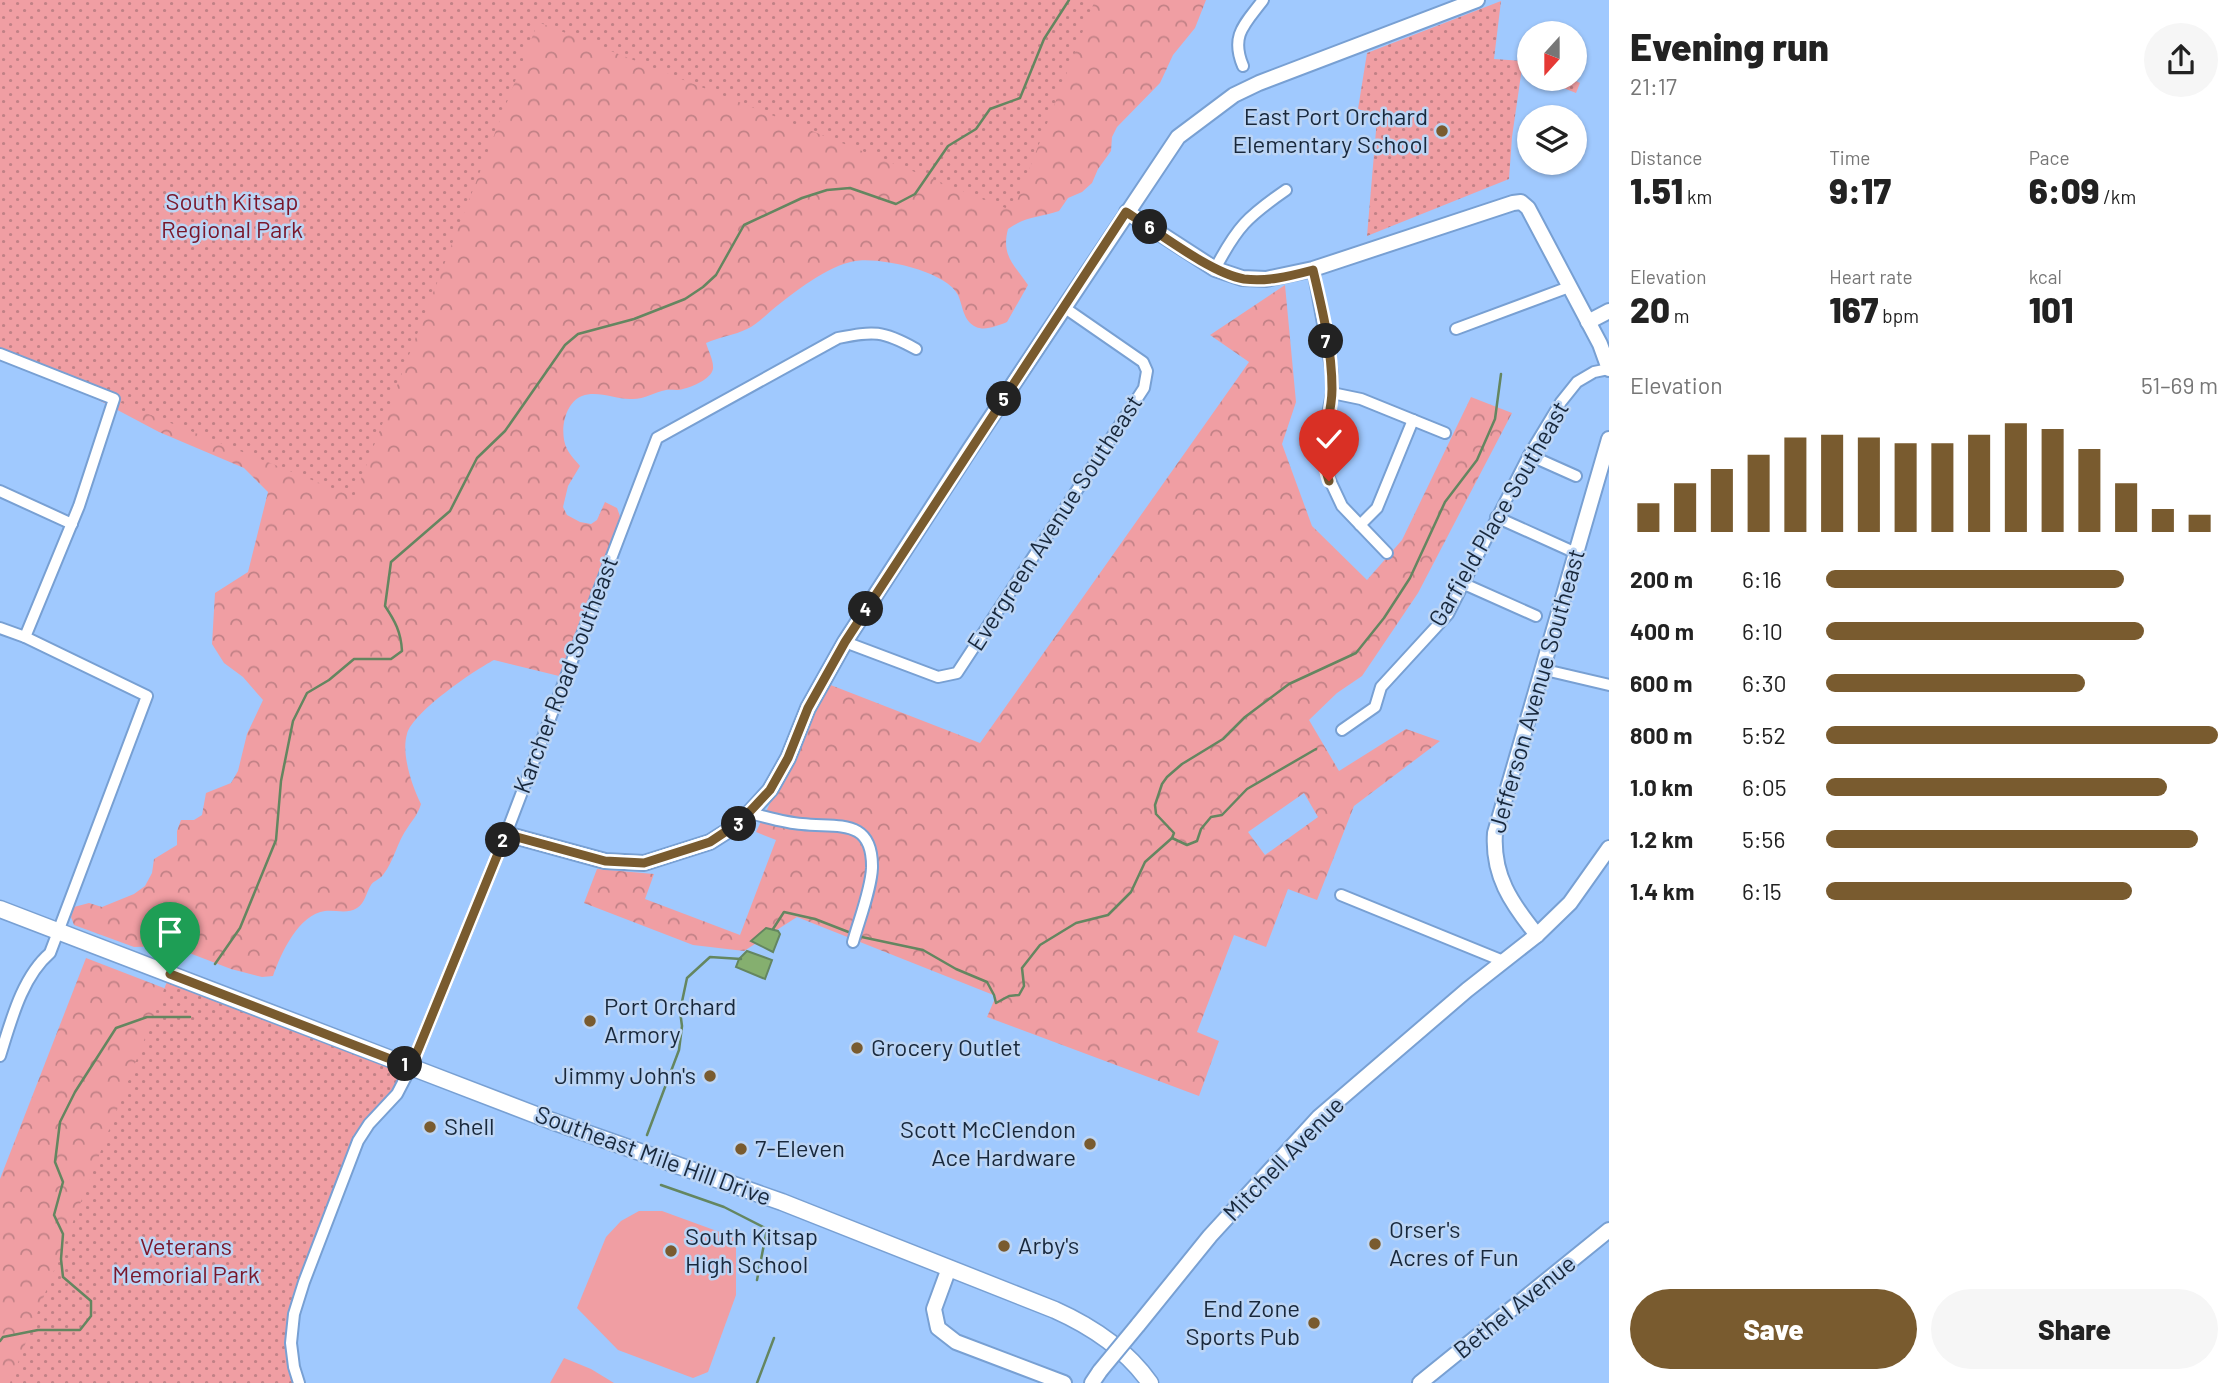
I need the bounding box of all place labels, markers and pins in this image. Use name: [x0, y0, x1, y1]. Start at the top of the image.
place label: East Port Orchard Elementary School: [1233, 101, 1428, 158]
marker: East Port Orchard Elementary School: [1434, 123, 1450, 139]
pin: 6: [1132, 210, 1168, 244]
pin: 7: [1308, 324, 1344, 358]
pin: 5: [986, 382, 1021, 416]
pin: [1299, 409, 1359, 481]
pin: 4: [848, 592, 884, 626]
pin: 3: [722, 806, 756, 842]
pin: 2: [486, 822, 520, 858]
pin: [140, 902, 200, 974]
place label: Port Orchard Armory: [604, 991, 736, 1048]
marker: Port Orchard Armory: [582, 1013, 598, 1029]
place label: Grocery Outlet: [871, 1032, 1021, 1061]
marker: Grocery Outlet: [849, 1040, 865, 1056]
pin: 1: [388, 1046, 422, 1082]
place label: Jimmy John's: [555, 1060, 696, 1089]
marker: Jimmy John's: [702, 1068, 718, 1084]
place label: Shell: [444, 1111, 495, 1140]
place label: Scott McClendon Ace Hardware: [900, 1114, 1076, 1171]
marker: Shell: [422, 1119, 438, 1135]
place label: 7-Eleven: [755, 1133, 845, 1162]
marker: Scott McClendon Ace Hardware: [1082, 1136, 1098, 1152]
marker: 7-Eleven: [733, 1141, 749, 1157]
place label: Orser's Acres of Fun: [1389, 1214, 1519, 1271]
place label: South Kitsap High School: [685, 1221, 818, 1278]
place label: Arby's: [1018, 1230, 1079, 1259]
marker: Orser's Acres of Fun: [1367, 1236, 1383, 1252]
marker: Arby's: [996, 1238, 1012, 1254]
marker: South Kitsap High School: [663, 1243, 679, 1259]
place label: End Zone Sports Pub: [1185, 1293, 1300, 1350]
marker: End Zone Sports Pub: [1306, 1315, 1322, 1331]

